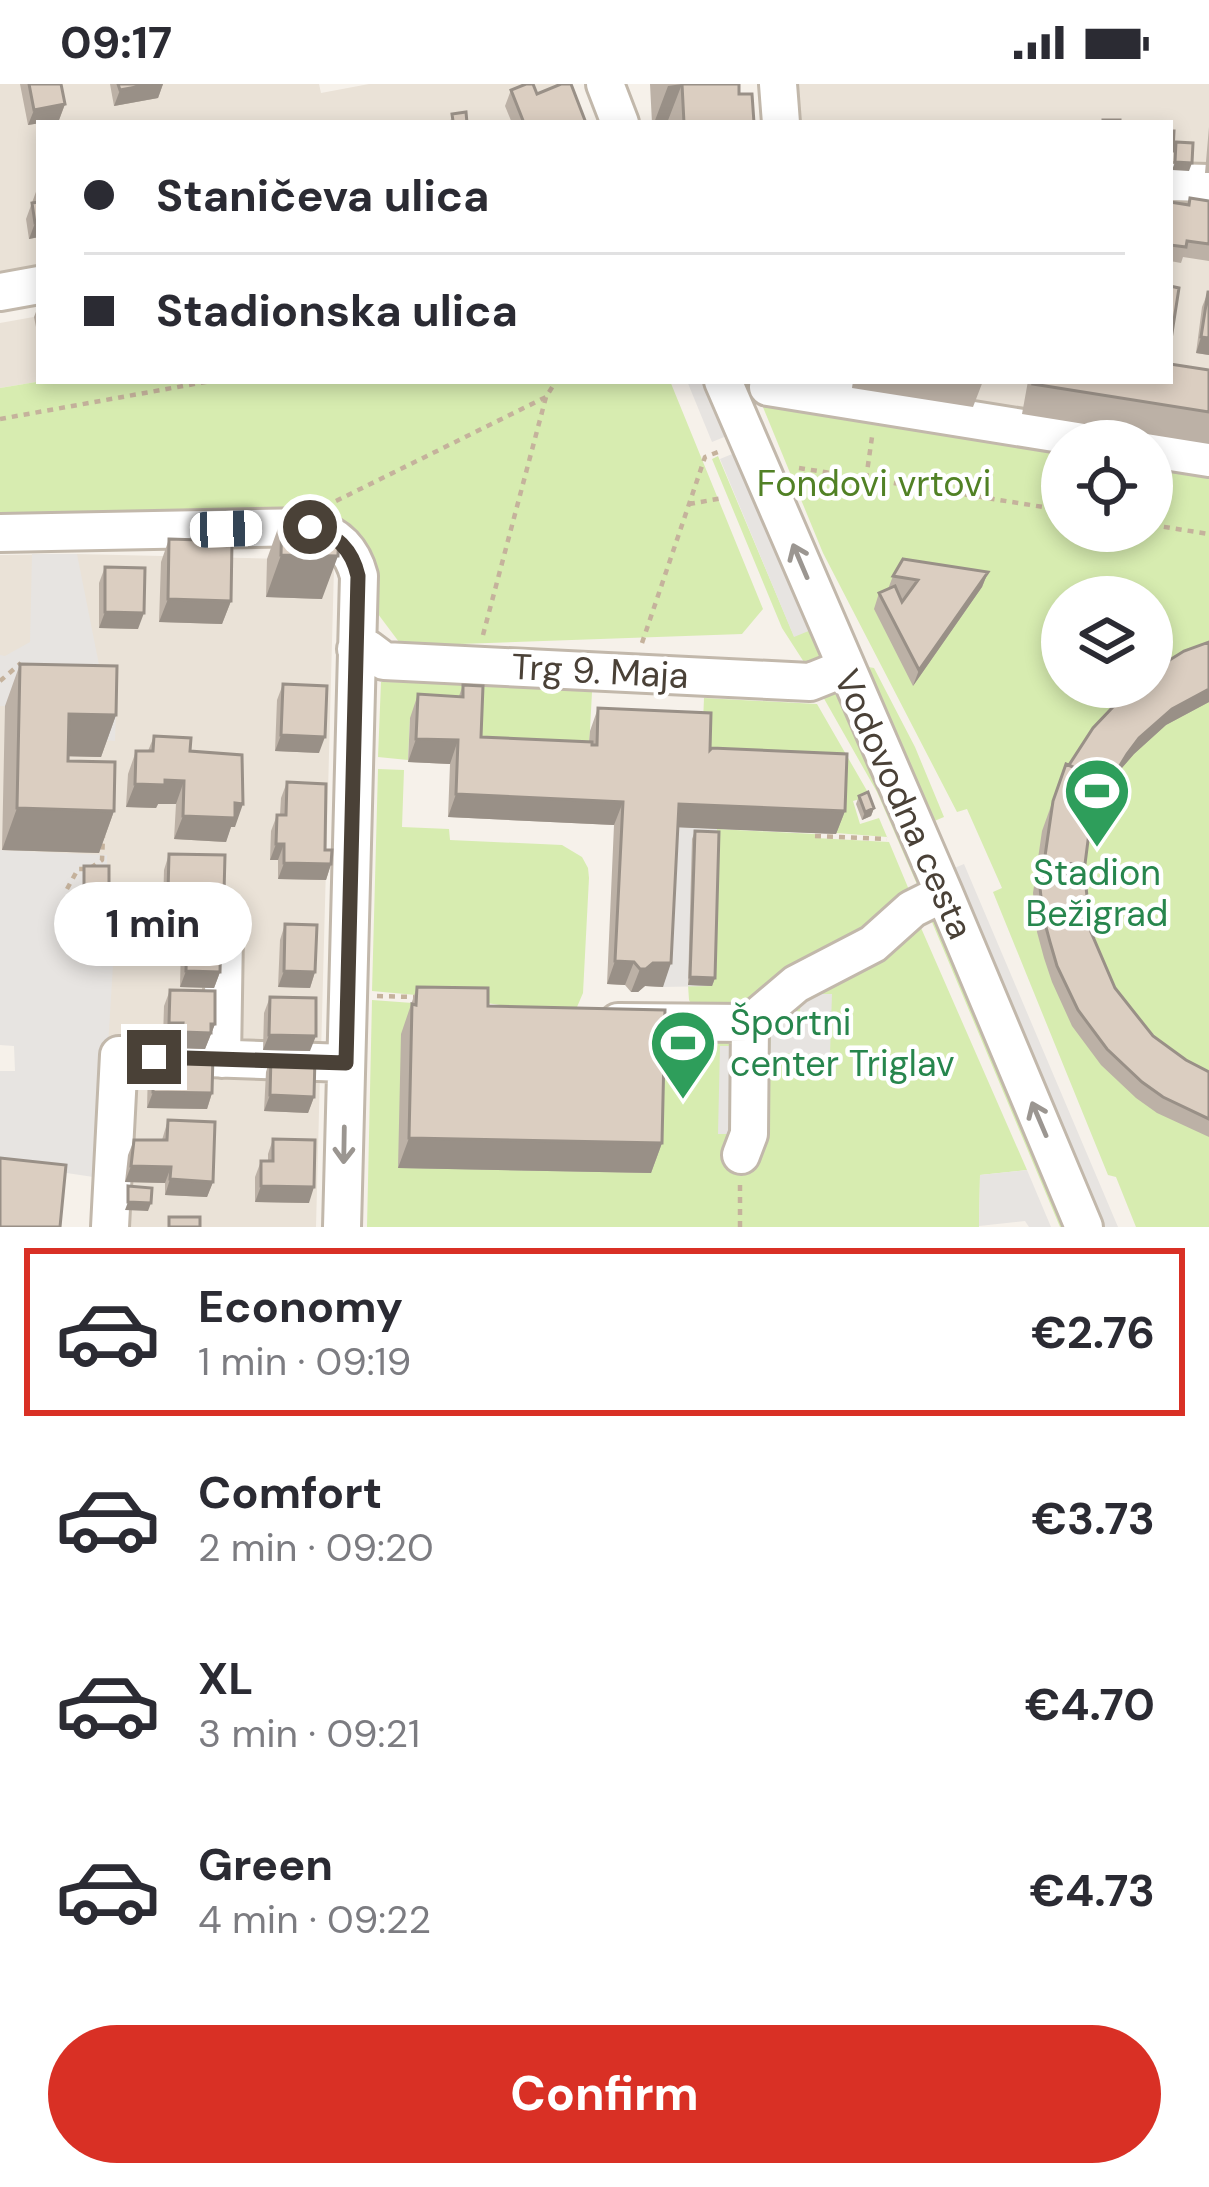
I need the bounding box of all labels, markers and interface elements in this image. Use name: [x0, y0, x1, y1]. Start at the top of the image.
text: 09:17: [60, 13, 172, 72]
text: Staničeva ulica: [156, 166, 489, 225]
text: Stadionska ulica: [156, 281, 518, 340]
map controls: [1041, 420, 1173, 708]
button: locate: [1041, 420, 1173, 552]
park label: Fondovi vrtovi: [757, 460, 991, 507]
route start: [283, 500, 337, 554]
car: [189, 510, 263, 548]
one-way arrow: [787, 543, 809, 579]
button: layers: [1041, 576, 1173, 708]
street label: Trg 9. Maja: [510, 643, 690, 699]
street label: Vodovodna cesta: [824, 662, 984, 946]
sports icon: Stadion Bežigrad: [1062, 756, 1132, 850]
place label: Stadion Bežigrad: [1026, 849, 1168, 937]
callout: 1 min: [55, 883, 253, 967]
text: 1 min: [106, 898, 200, 949]
place label: Športni center Triglav: [730, 999, 955, 1087]
sports icon: Športni center Triglav: [648, 1008, 718, 1102]
route end: [127, 1030, 181, 1084]
one-way arrow: [1027, 1101, 1048, 1138]
one-way arrow: [332, 1125, 355, 1164]
text: Economy: [198, 1277, 403, 1336]
icon: car: [54, 1278, 162, 1386]
text: €2.76: [1031, 1303, 1155, 1362]
text: 1 min · 09:19: [198, 1336, 411, 1387]
text: Comfort: [198, 1463, 382, 1522]
icon: car: [54, 1464, 162, 1572]
text: €3.73: [1032, 1489, 1155, 1548]
text: 2 min · 09:20: [198, 1522, 434, 1573]
text: XL: [198, 1649, 253, 1708]
icon: car: [54, 1650, 162, 1758]
text: €4.70: [1025, 1675, 1155, 1734]
text: 3 min · 09:21: [198, 1708, 420, 1759]
text: Green: [198, 1835, 333, 1894]
icon: car: [54, 1836, 162, 1944]
text: €4.73: [1029, 1861, 1155, 1920]
text: 4 min · 09:22: [198, 1894, 431, 1945]
button: Confirm: [48, 2025, 1161, 2163]

